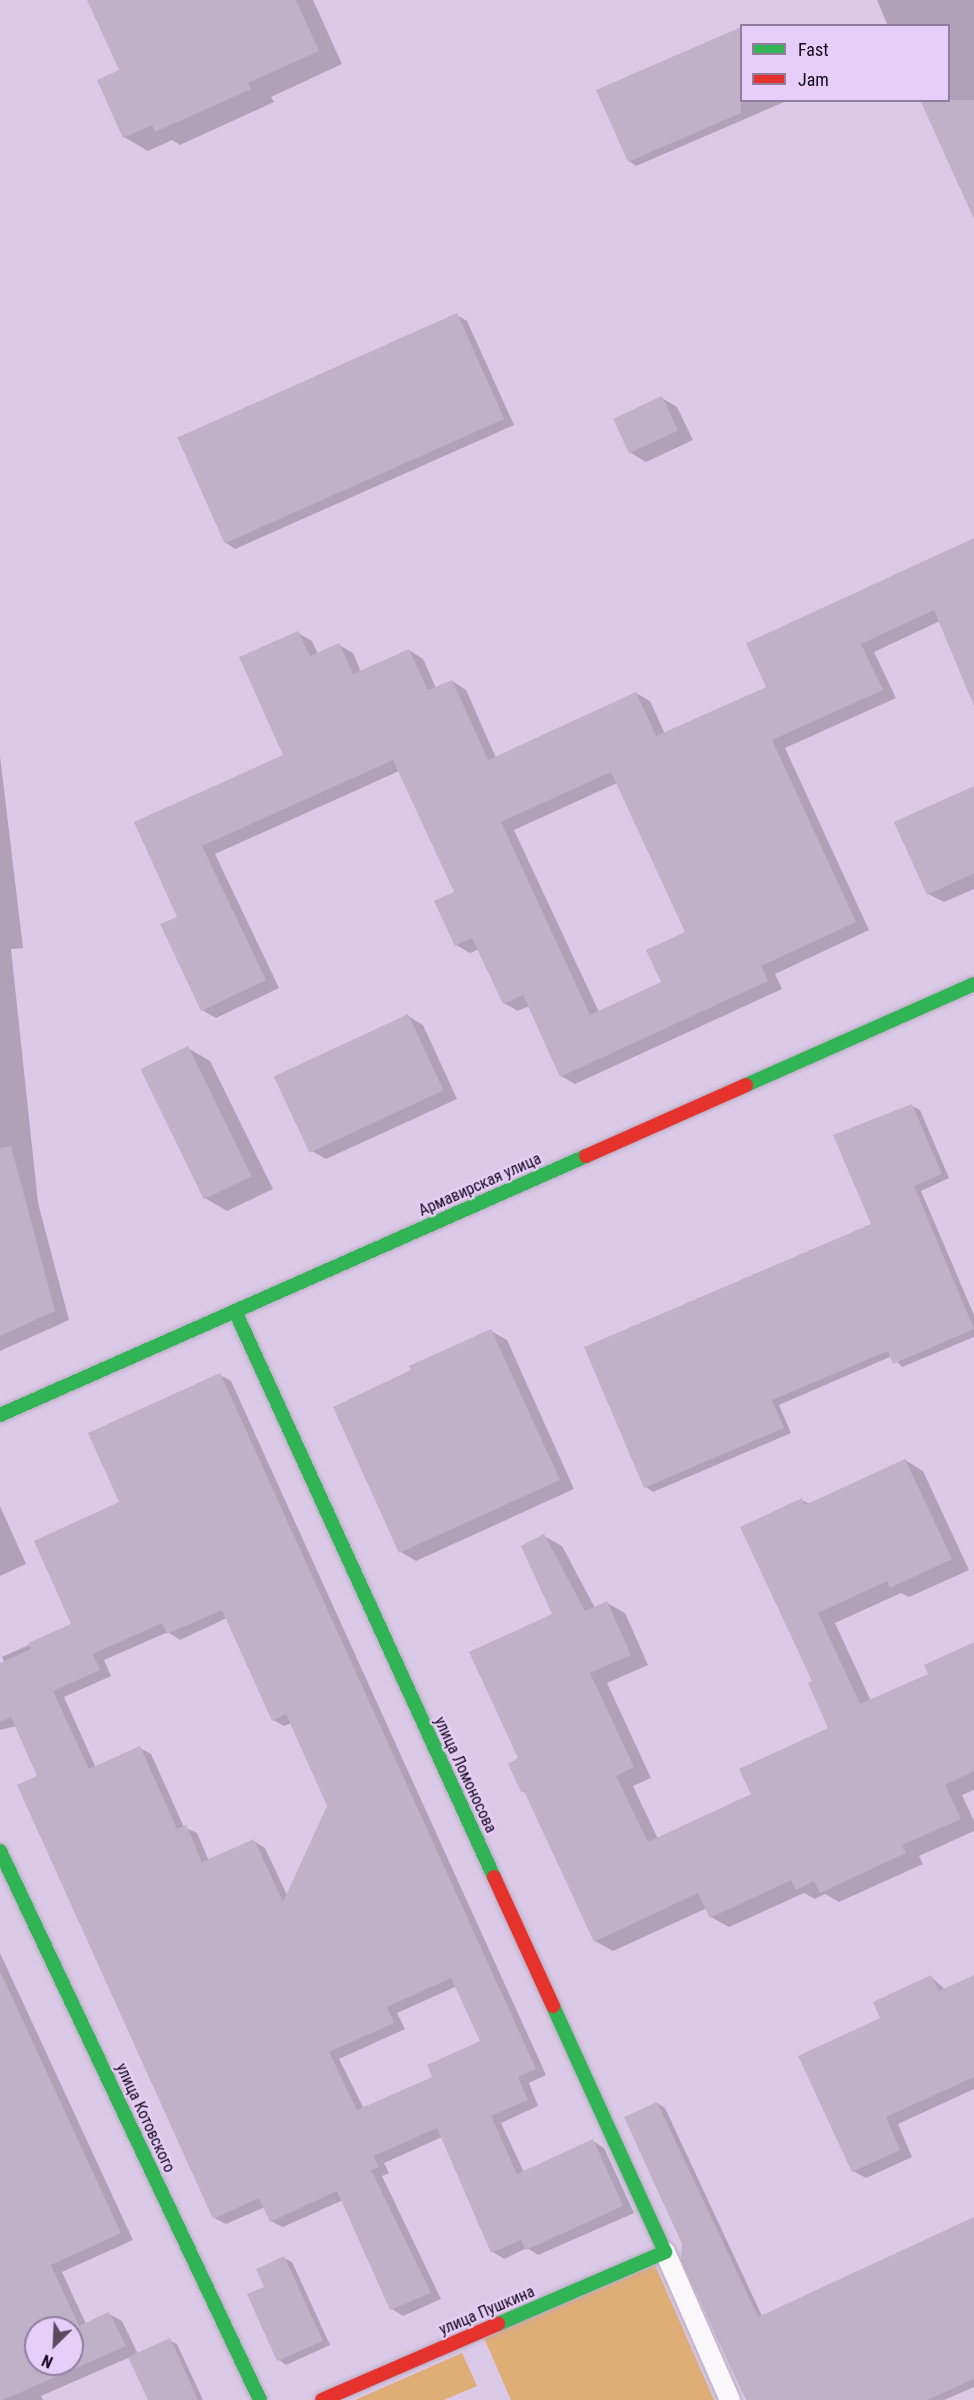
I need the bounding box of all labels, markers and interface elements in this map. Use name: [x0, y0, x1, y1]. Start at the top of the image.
legend: [740, 24, 950, 102]
text: Fast: [798, 39, 829, 60]
text: Jam: [798, 69, 829, 90]
street label: Армавирская улица: [416, 1149, 544, 1221]
street label: улица Ломоносова: [430, 1714, 500, 1836]
street label: улица Котовского: [111, 2060, 179, 2176]
street label: улица Пушкина: [436, 2282, 538, 2340]
north arrow: [24, 2316, 84, 2376]
text: N: [39, 2350, 56, 2372]

